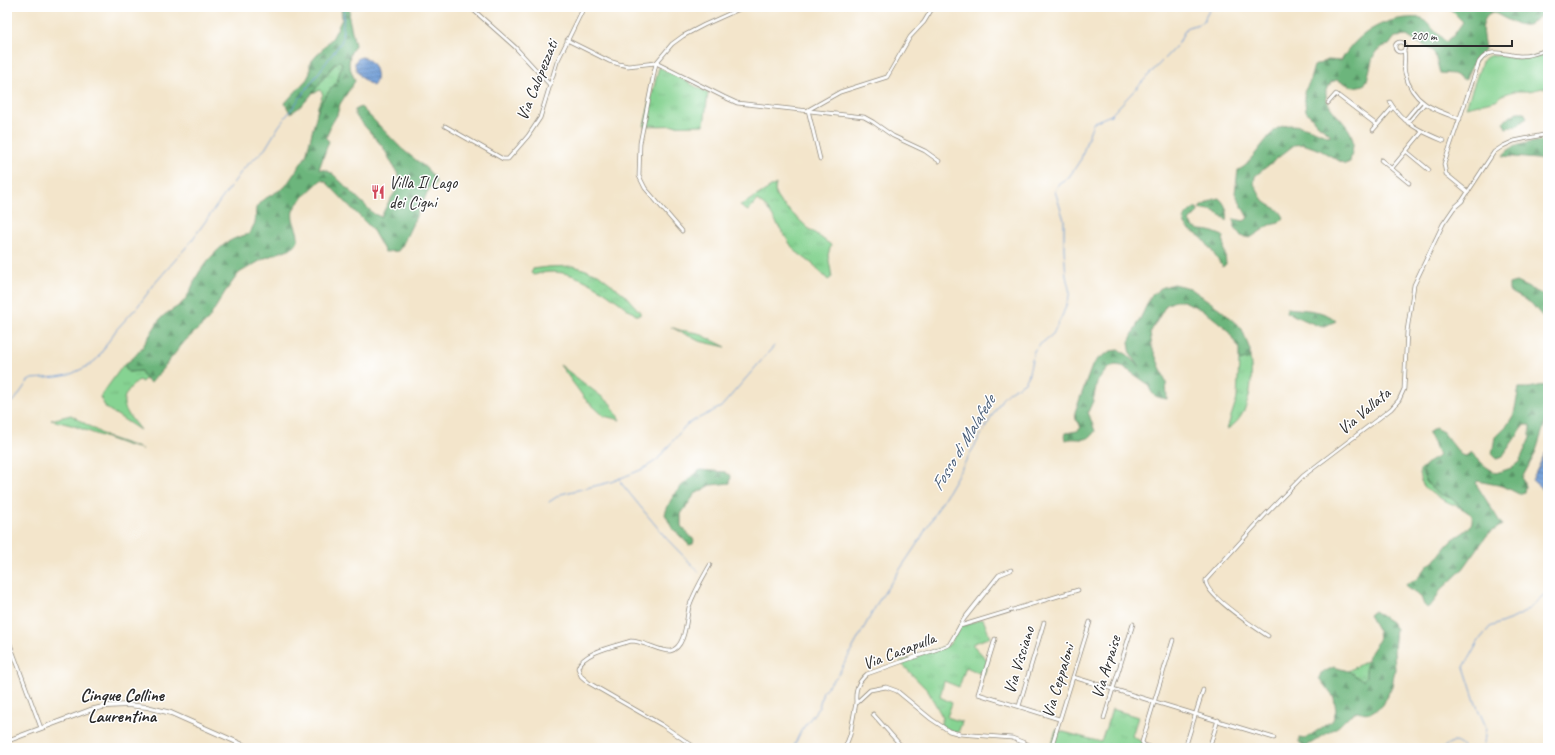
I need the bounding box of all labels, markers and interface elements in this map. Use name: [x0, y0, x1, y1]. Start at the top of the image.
scale bar: [1405, 22, 1512, 48]
text: 200 m: [1411, 28, 1438, 44]
street label: Via Calopezzati: [511, 35, 563, 123]
place label: Villa Il Lago dei Cigni: [389, 172, 458, 213]
restaurant icon: Villa Il Lago dei Cigni: [370, 184, 386, 200]
street label: Via Vallata: [1333, 382, 1396, 439]
water label: Fosso di Malafede: [926, 389, 1002, 495]
street label: Via Visciano: [999, 623, 1039, 696]
street label: Via Casapulla: [860, 627, 940, 674]
street label: Via Arpaise: [1086, 632, 1126, 701]
street label: Via Ceppaloni: [1037, 639, 1080, 720]
district label: Cinque Colline Laurentina: [80, 684, 166, 727]

